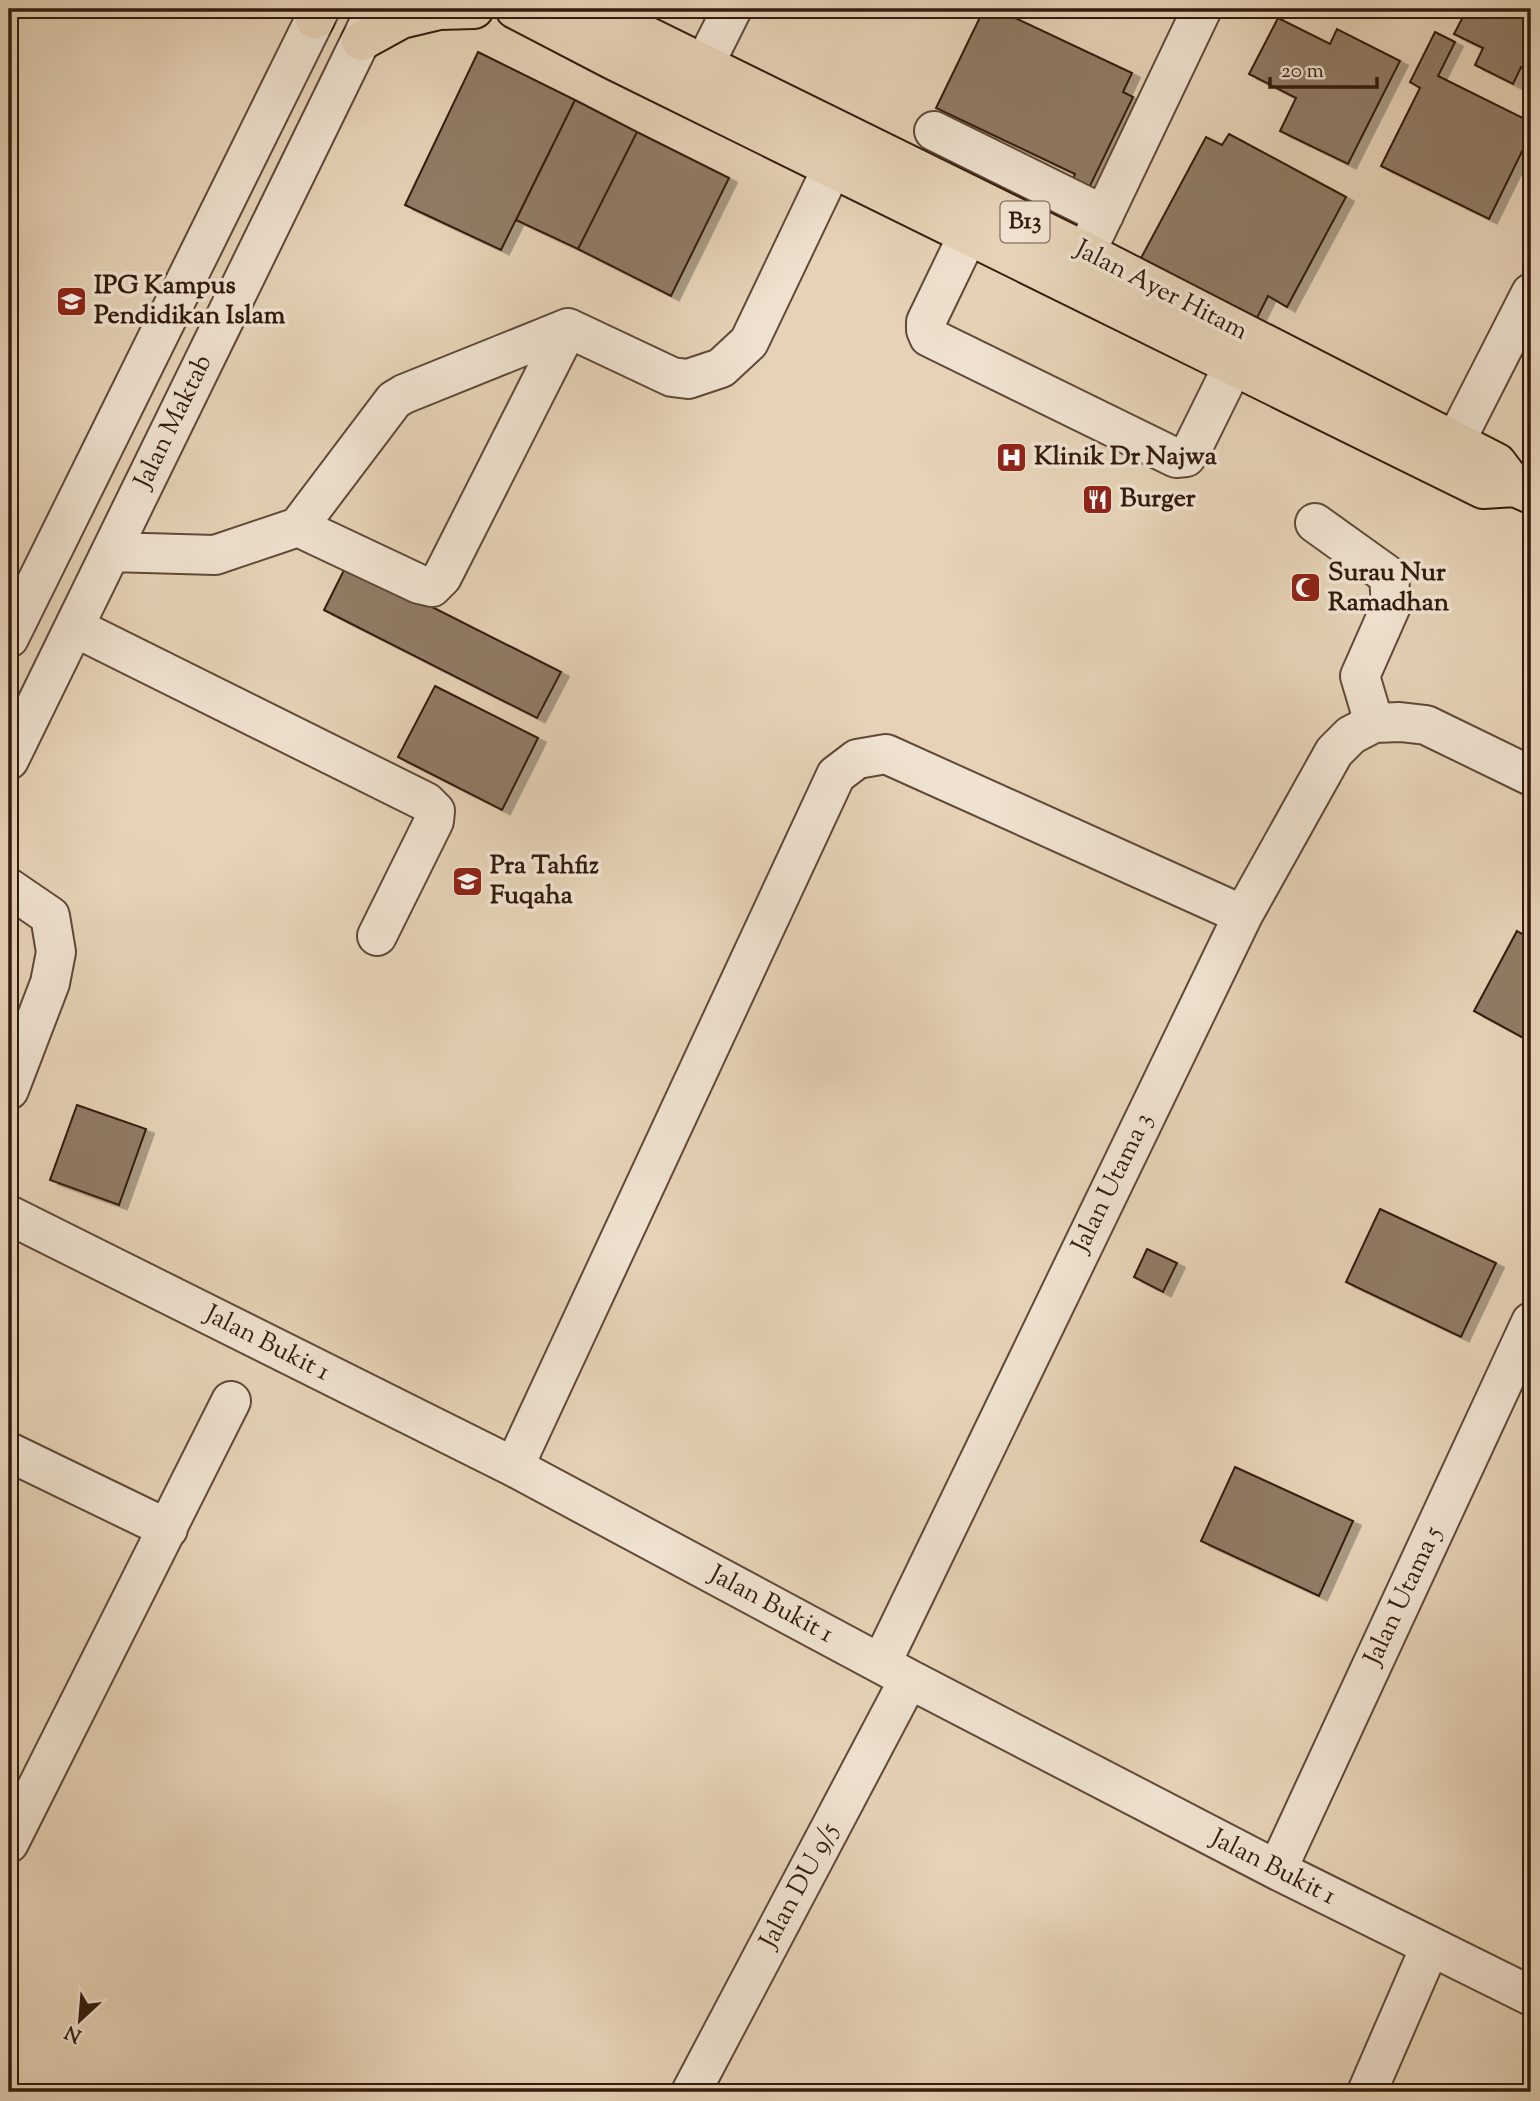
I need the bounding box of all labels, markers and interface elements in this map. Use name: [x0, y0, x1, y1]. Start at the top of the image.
scale bar: [1270, 46, 1377, 90]
text: 20 m: [1281, 57, 1324, 87]
road number: B13: [1000, 202, 1050, 243]
street label: Jalan Ayer Hitam: [1066, 231, 1254, 350]
place label: IPG Kampus Pendidikan Islam: [94, 268, 286, 335]
school or university icon: IPG Kampus Pendidikan Islam: [54, 284, 88, 318]
street label: Jalan Maktab: [125, 349, 222, 497]
place label: Klinik Dr Najwa: [1034, 439, 1217, 476]
hospital icon: Klinik Dr Najwa: [994, 440, 1028, 474]
place label: Burger: [1120, 481, 1196, 518]
restaurant icon: Burger: [1080, 482, 1114, 516]
place label: Surau Nur Ramadhan: [1328, 555, 1450, 622]
mosque icon: Surau Nur Ramadhan: [1288, 571, 1322, 605]
place label: Pra Tahfiz Fuqaha: [490, 848, 599, 915]
school or university icon: Pra Tahfiz Fuqaha: [450, 864, 484, 898]
street label: Jalan Utama 3: [1062, 1107, 1163, 1261]
street label: Jalan Bukit 1: [196, 1296, 336, 1391]
street label: Jalan Utama 5: [1355, 1520, 1452, 1673]
street label: Jalan Bukit 1: [701, 1556, 840, 1653]
street label: Jalan DU 9/5: [750, 1817, 849, 1957]
street label: Jalan Bukit 1: [1202, 1820, 1342, 1915]
north arrow: [46, 1986, 116, 2056]
text: N: [61, 2018, 86, 2048]

